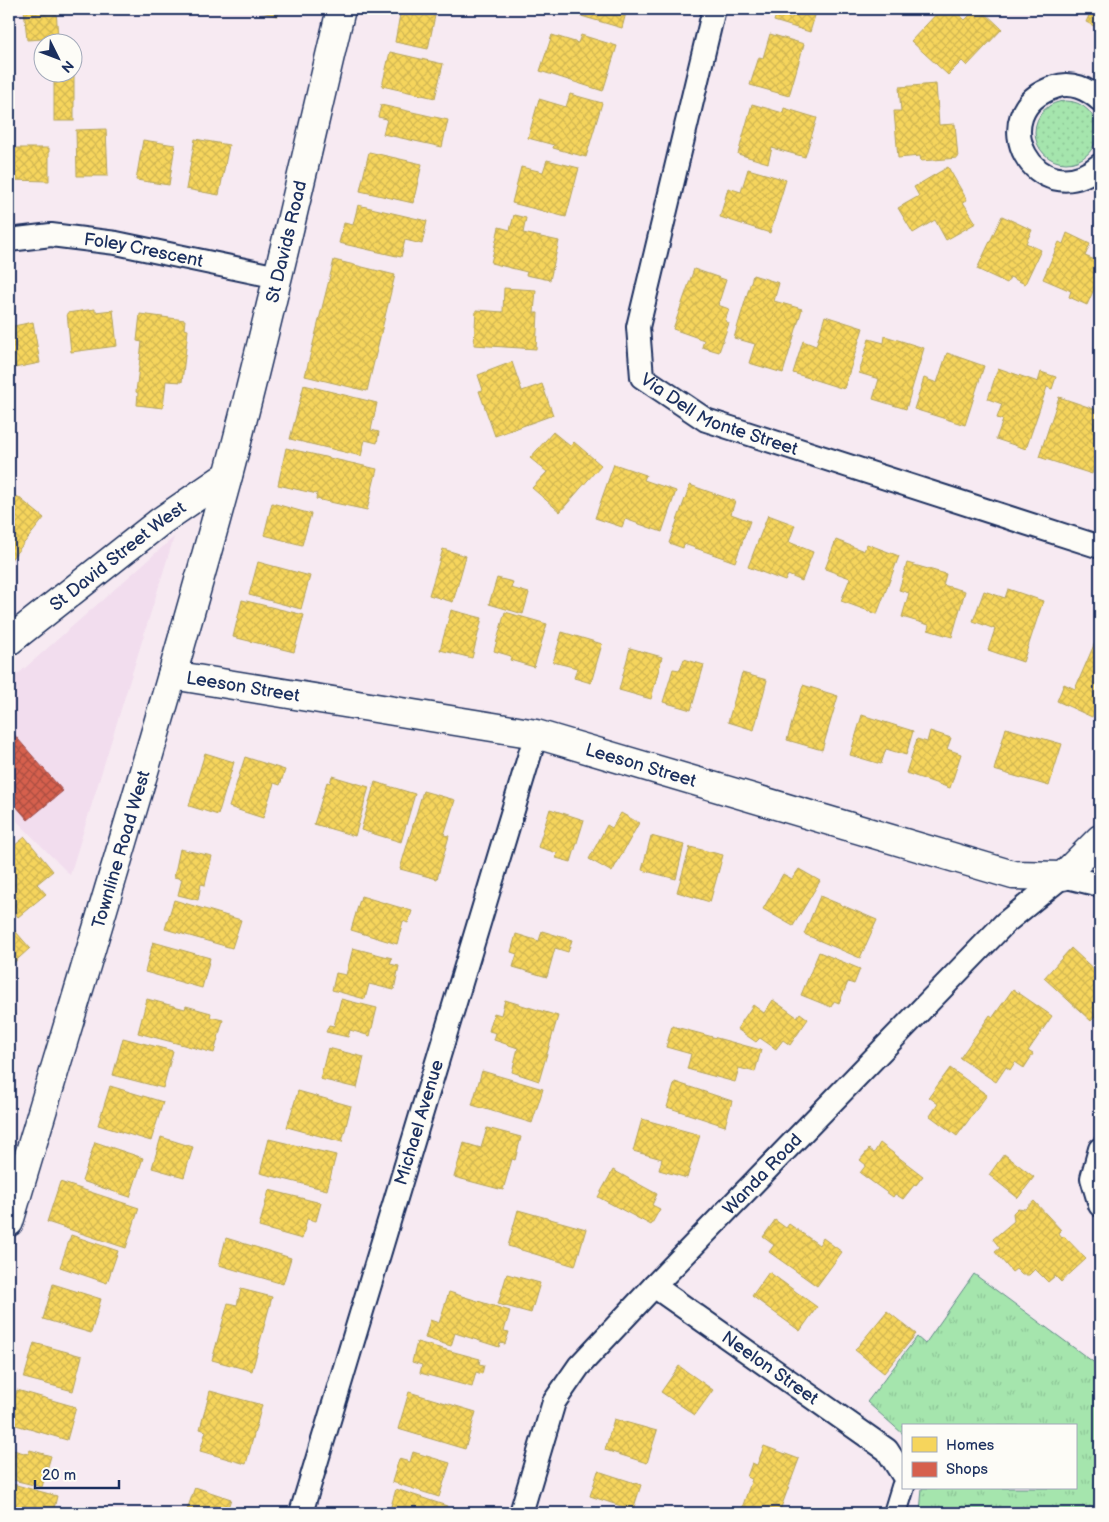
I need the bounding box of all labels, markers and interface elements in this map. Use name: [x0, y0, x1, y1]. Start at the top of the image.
north arrow: [32, 32, 82, 82]
text: N: [57, 57, 77, 76]
street label: St Davids Road: [262, 179, 311, 305]
street label: Foley Crescent: [83, 229, 205, 272]
street label: Via Dell Monte Street: [636, 369, 801, 460]
street label: St David Street West: [46, 497, 190, 616]
street label: Leeson Street: [185, 667, 302, 707]
street label: Leeson Street: [583, 739, 699, 792]
street label: Townline Road West: [88, 768, 155, 931]
street label: Michael Avenue: [391, 1057, 448, 1188]
street label: Wanda Road: [719, 1129, 807, 1219]
street label: Neelon Street: [718, 1327, 823, 1410]
legend: [902, 1424, 1076, 1490]
text: Homes: [946, 1436, 995, 1455]
scale bar: [35, 1457, 119, 1489]
text: Shops: [946, 1460, 989, 1479]
text: 20 m: [42, 1466, 76, 1485]

